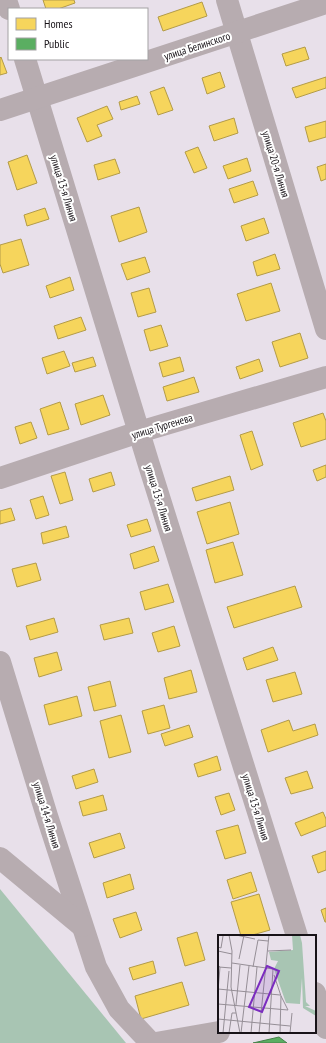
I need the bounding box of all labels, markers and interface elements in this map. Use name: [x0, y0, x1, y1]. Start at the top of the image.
legend: [8, 8, 148, 60]
text: Homes: [44, 16, 72, 31]
street label: улица Белинского: [162, 29, 232, 63]
text: Public: [44, 36, 70, 51]
street label: улица 20-я Линия: [259, 129, 293, 199]
street label: улица 13-я Линия: [47, 153, 81, 223]
street label: улица Тургенева: [130, 410, 194, 442]
street label: улица 13-я Линия: [142, 463, 176, 533]
street label: улица 13-я Линия: [239, 772, 273, 842]
street label: улица 14-я Линия: [30, 780, 64, 850]
inset map: [218, 935, 316, 1033]

